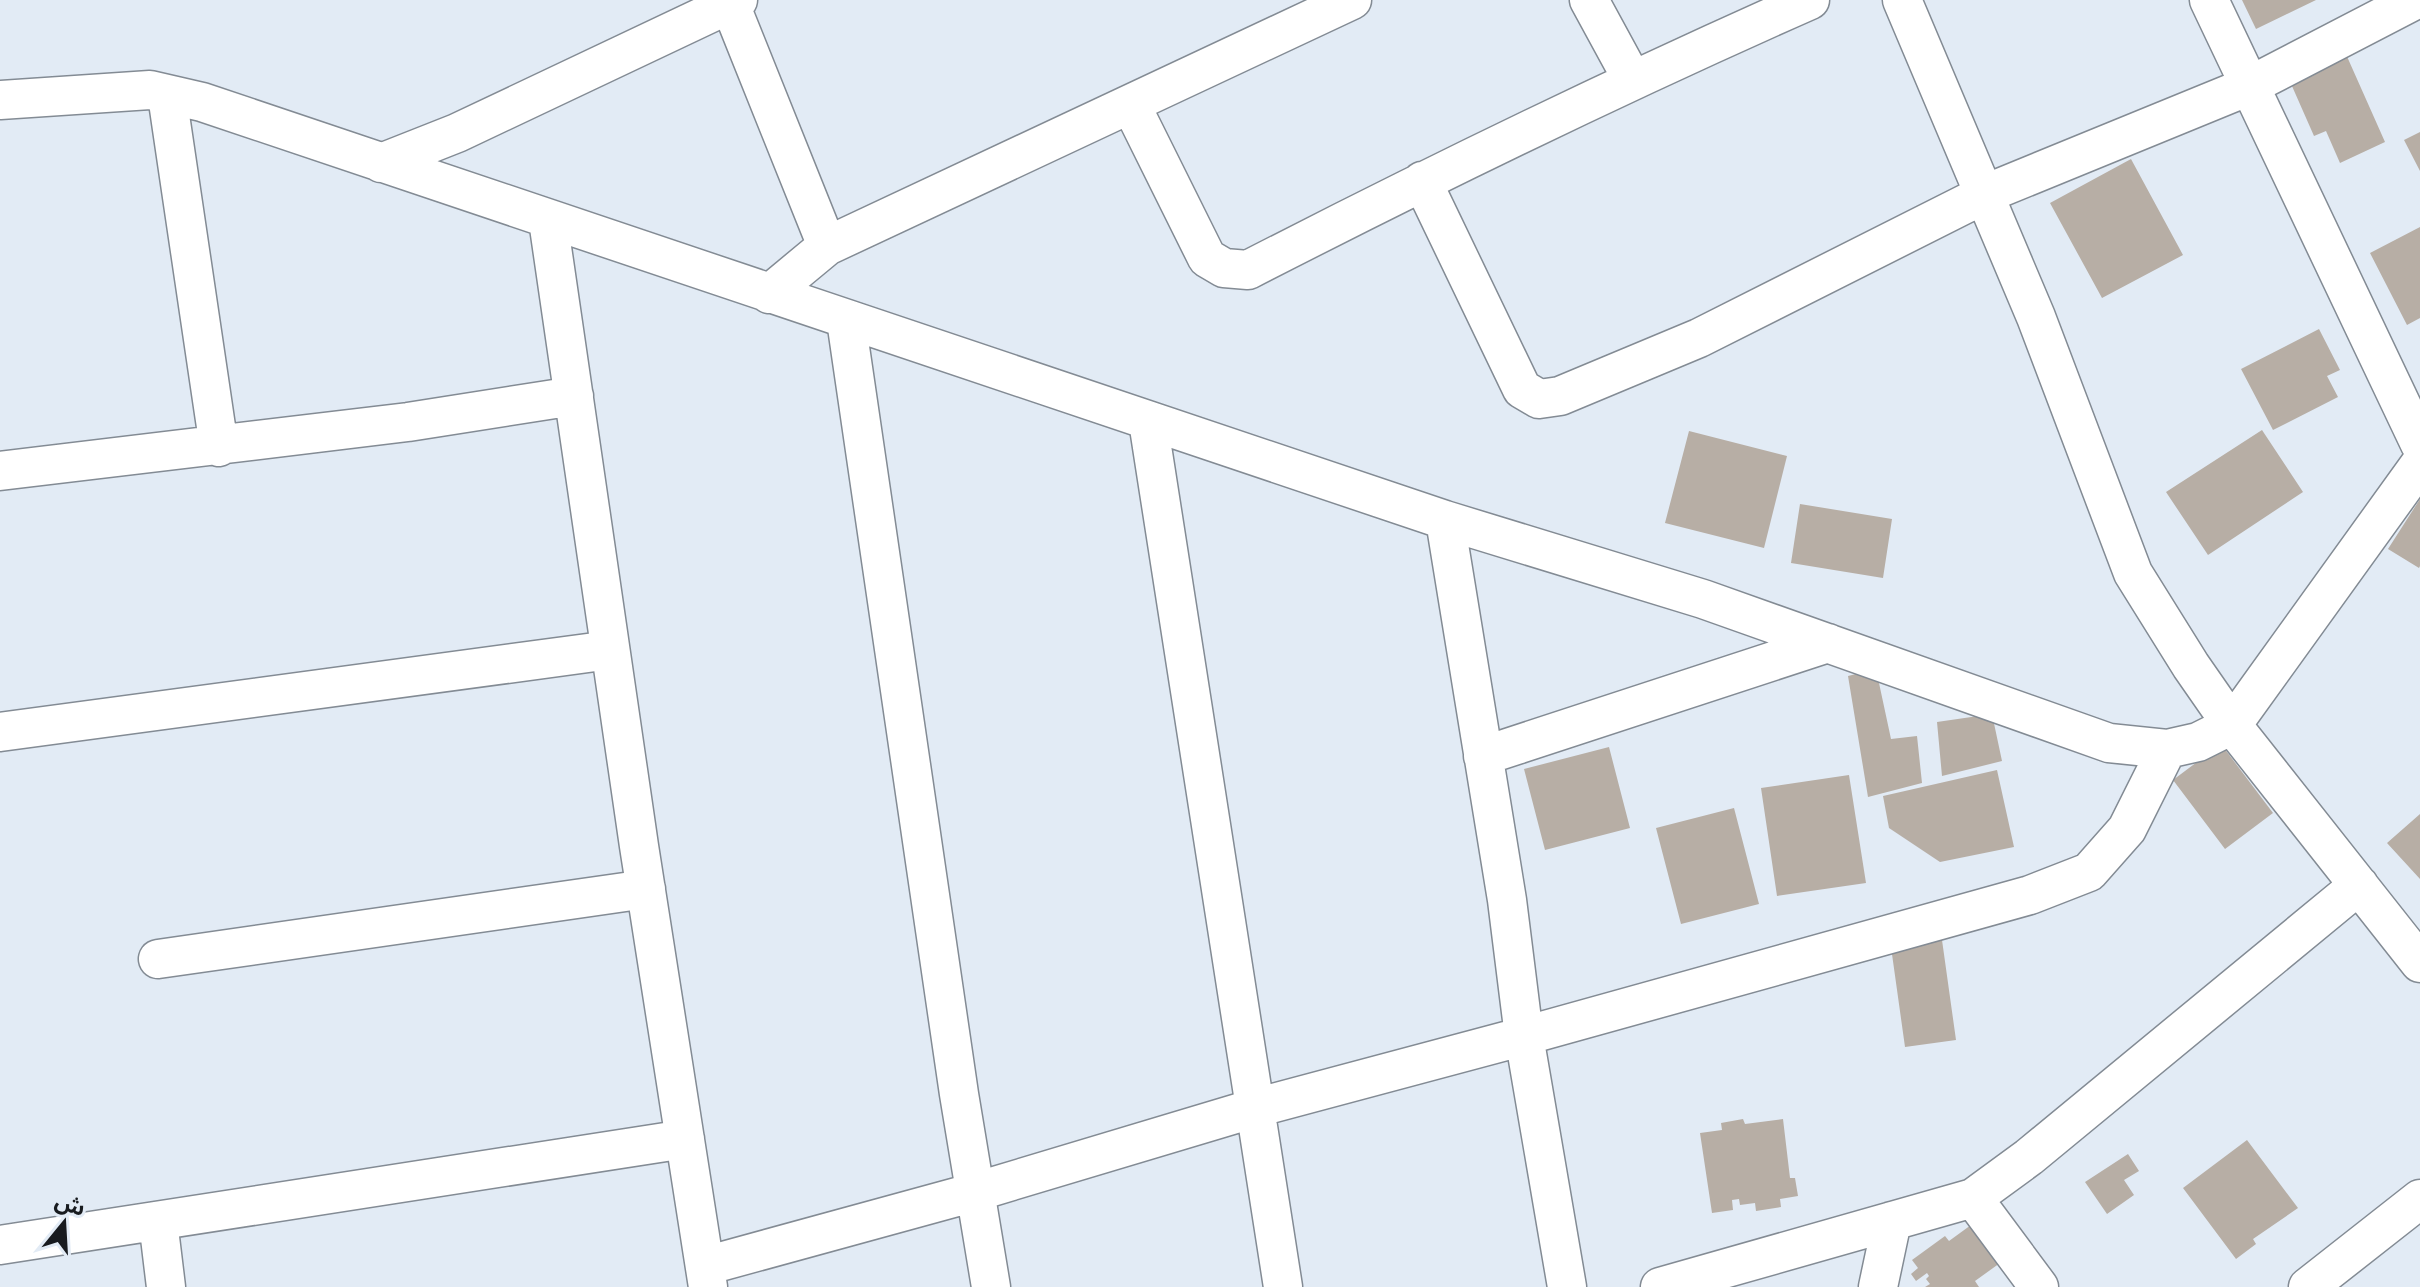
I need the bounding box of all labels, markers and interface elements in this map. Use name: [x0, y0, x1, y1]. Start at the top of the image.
north arrow: [24, 1183, 104, 1263]
text: ش: [51, 1186, 89, 1224]

